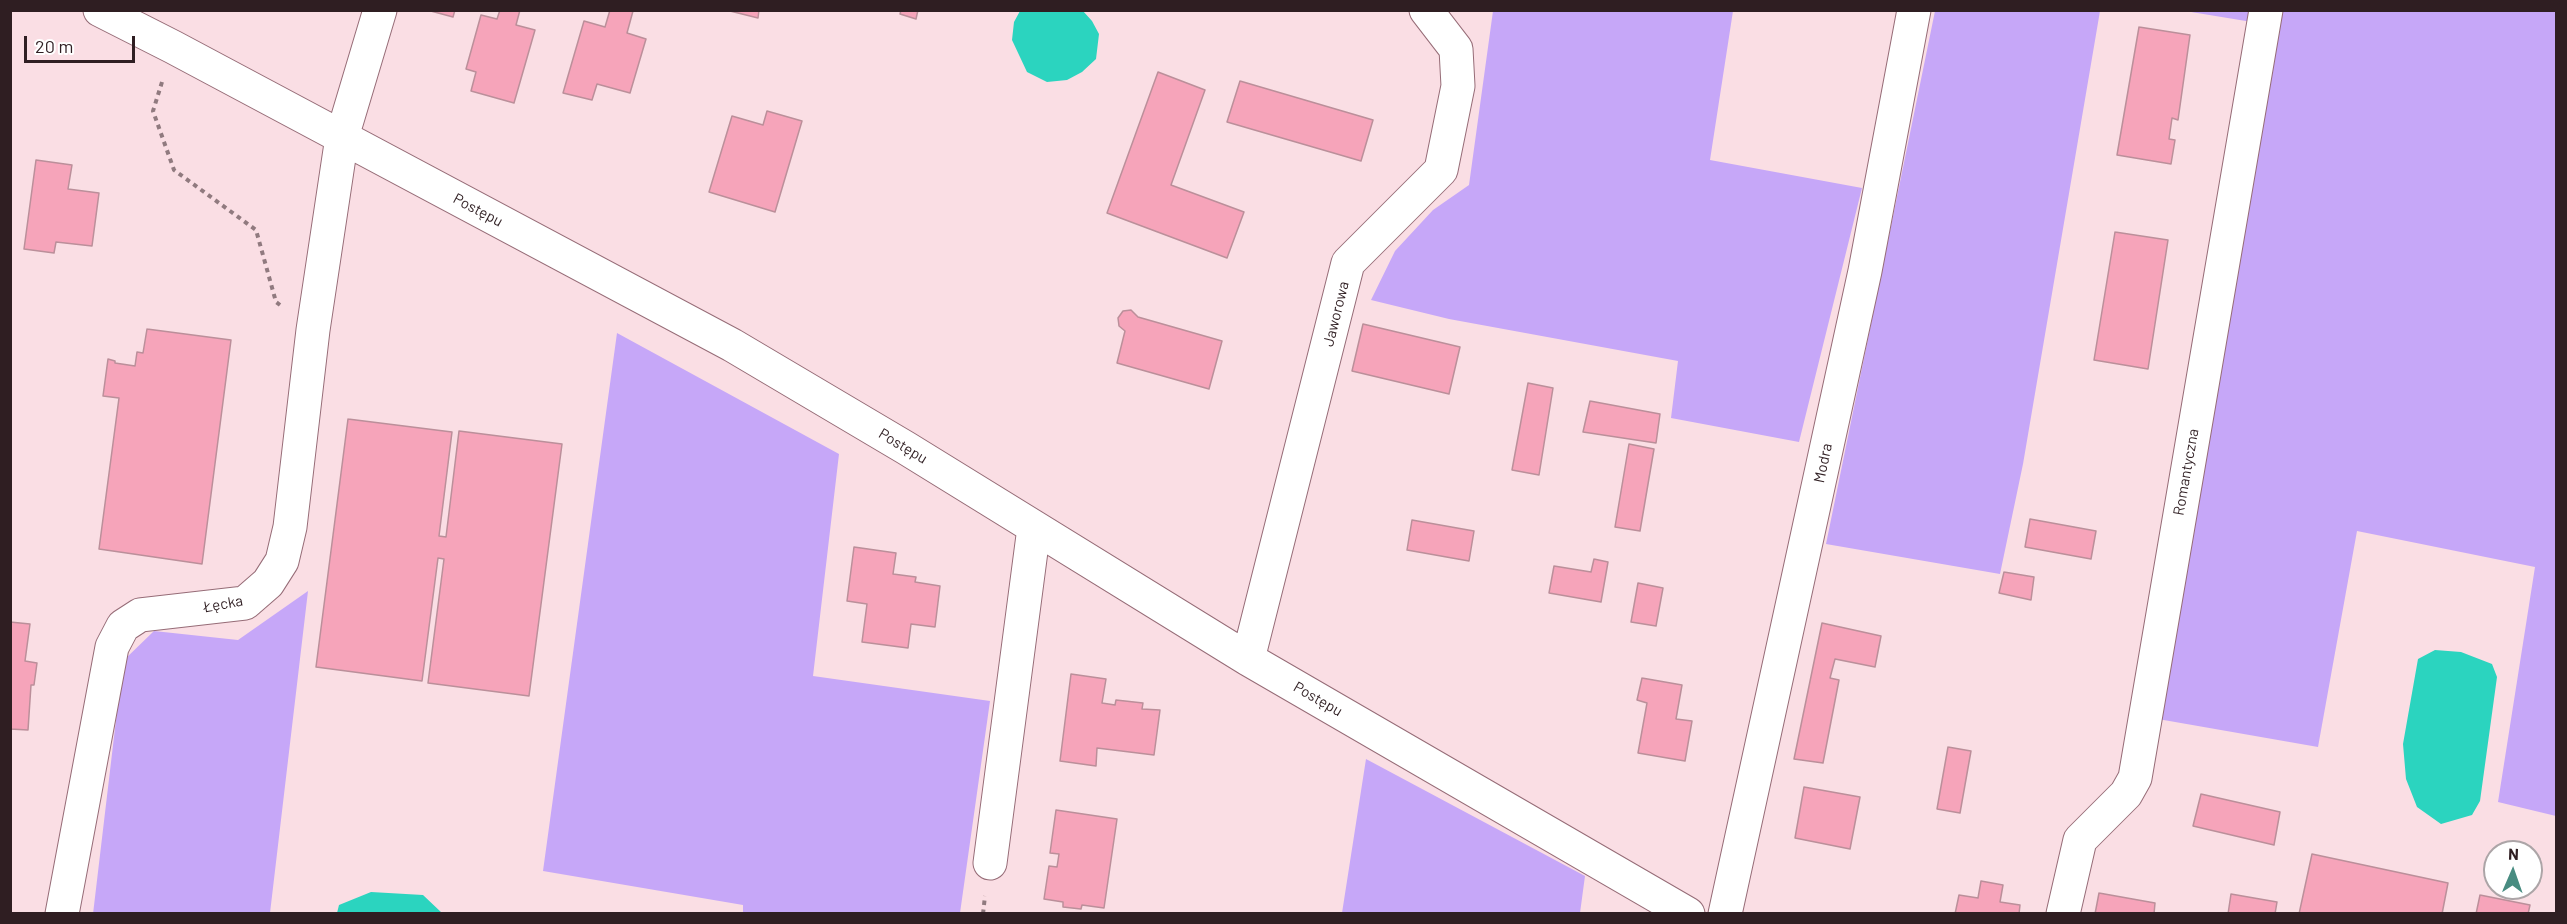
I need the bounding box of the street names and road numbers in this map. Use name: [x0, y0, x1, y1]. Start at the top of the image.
street label: Postępu: [450, 189, 506, 231]
street label: Jaworowa: [1319, 280, 1353, 348]
street label: Postępu: [875, 424, 931, 468]
street label: Romantyczna: [2170, 427, 2202, 517]
street label: Modra: [1810, 441, 1836, 485]
street label: Łęcka: [202, 592, 244, 616]
street label: Postępu: [1290, 678, 1346, 720]

